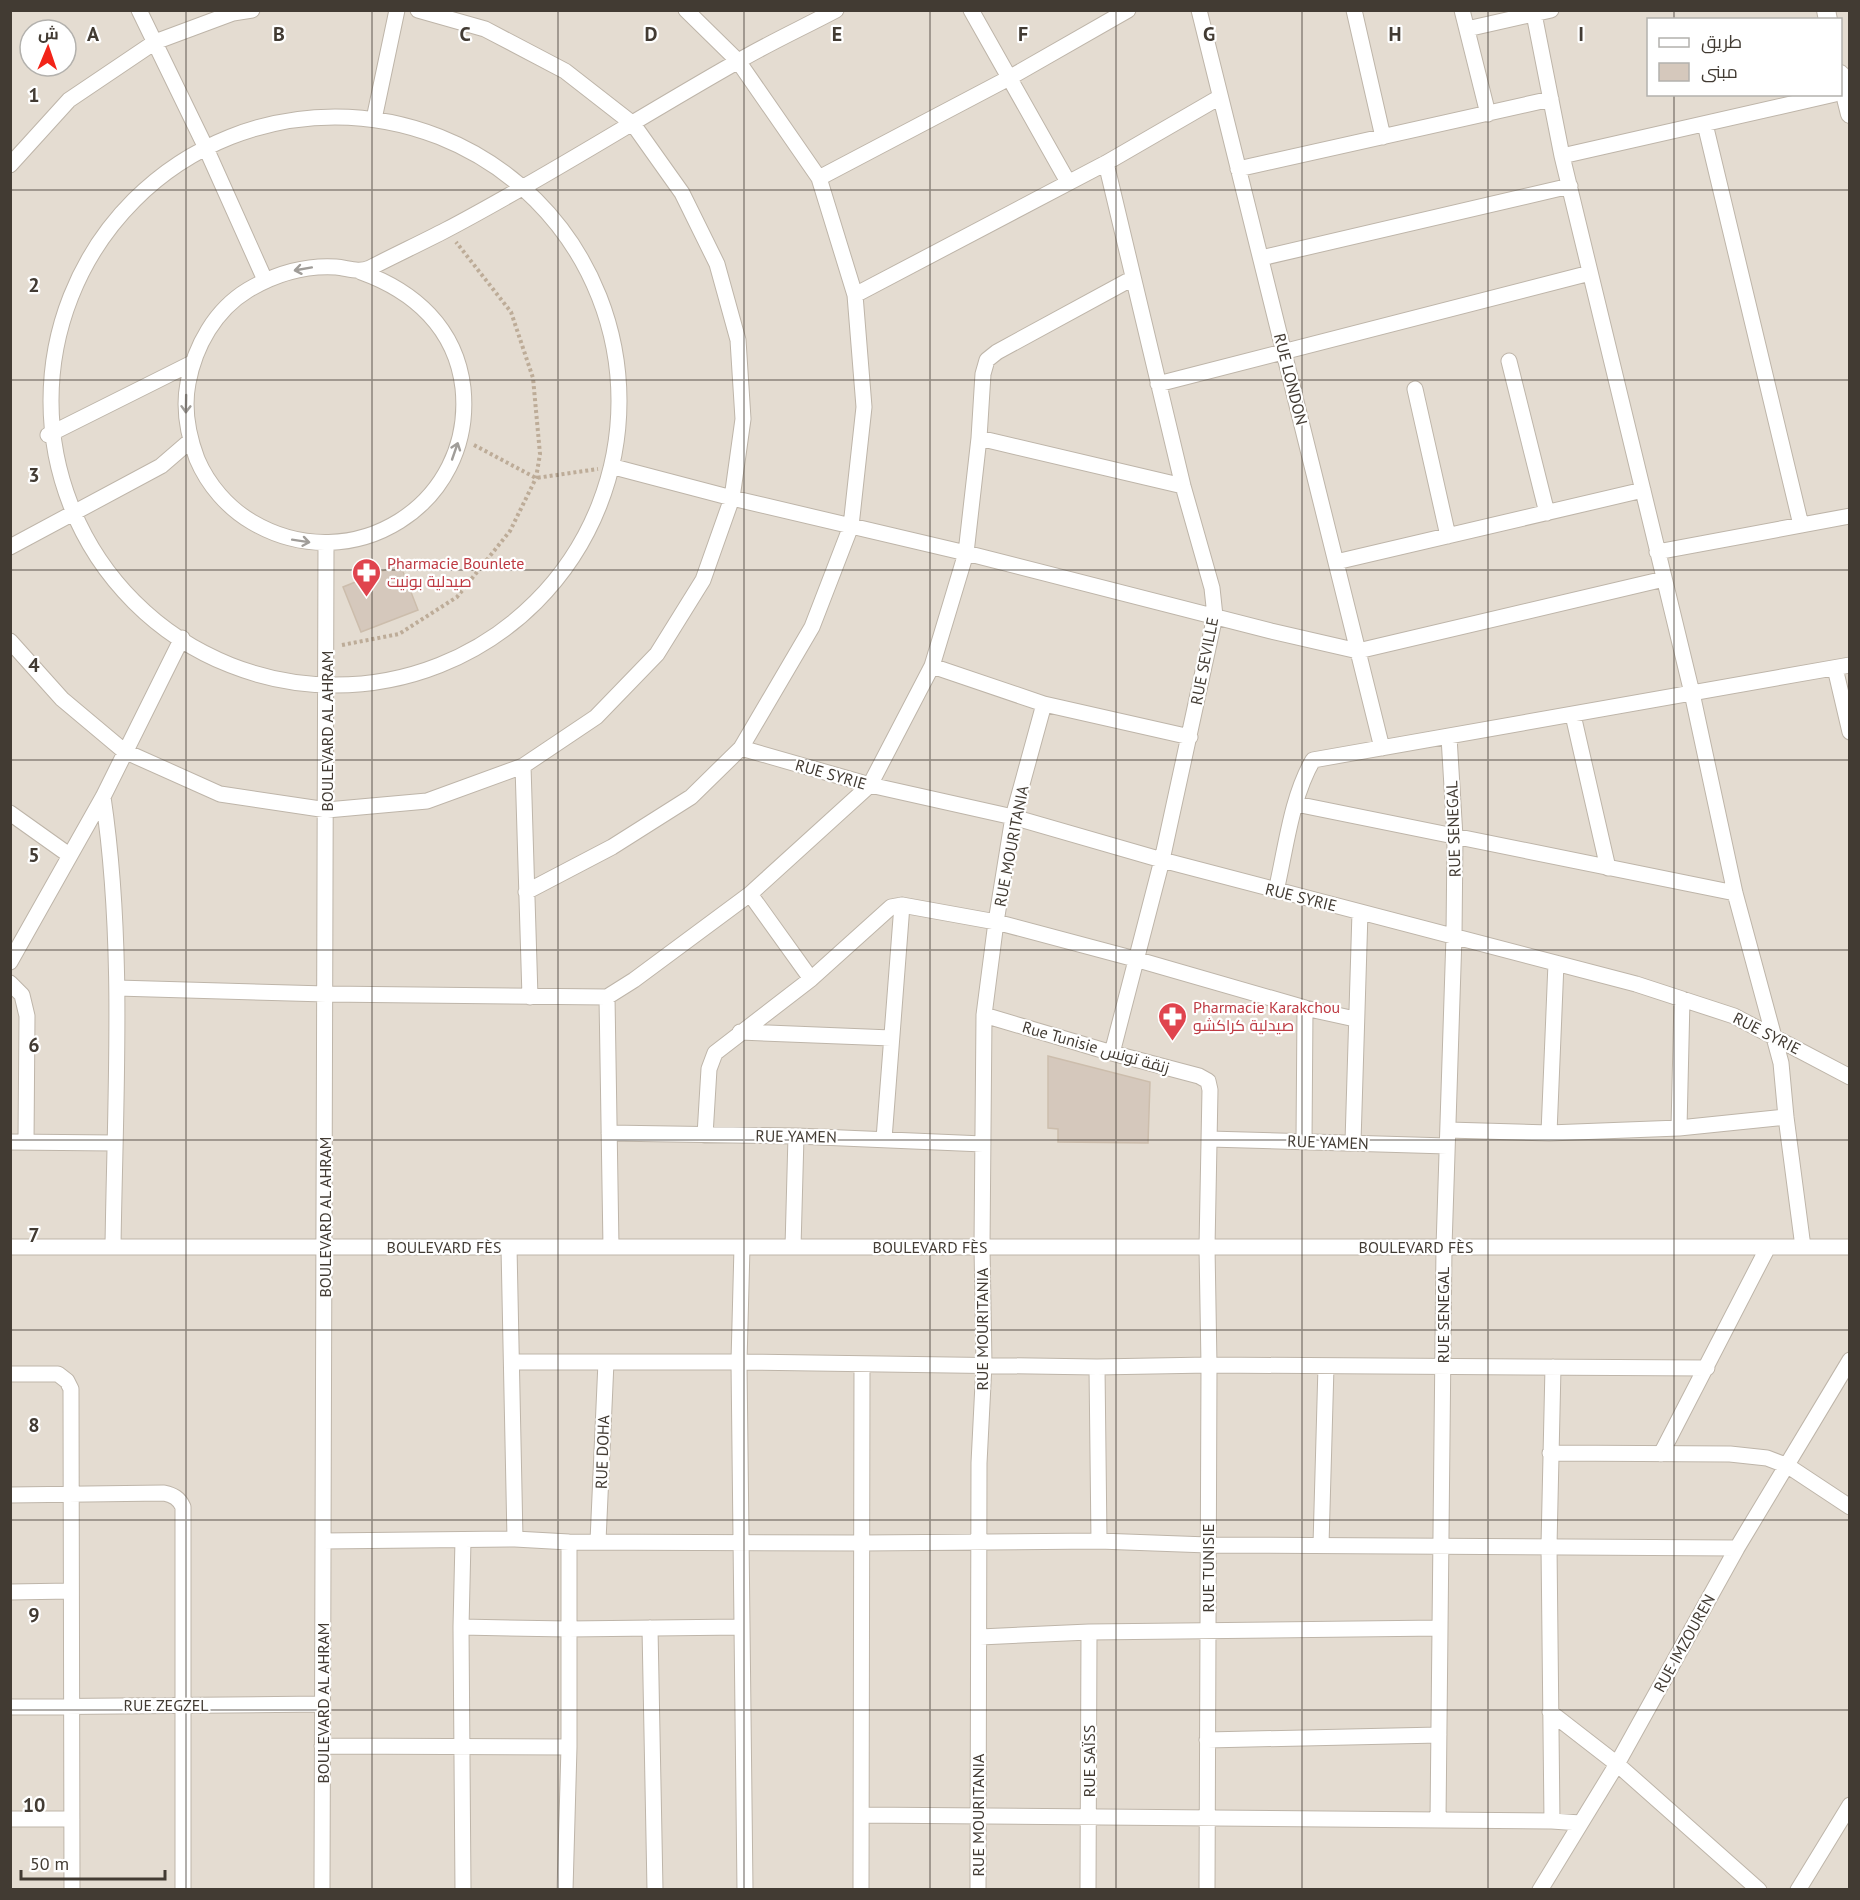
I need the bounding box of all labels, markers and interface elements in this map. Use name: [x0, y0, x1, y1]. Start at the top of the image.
north arrow: [18, 18, 78, 78]
legend: [1647, 18, 1842, 96]
text: A: [87, 21, 100, 47]
text: B: [273, 21, 285, 47]
text: C: [459, 21, 471, 47]
text: D: [645, 21, 658, 47]
text: E: [832, 21, 842, 47]
text: F: [1018, 21, 1028, 47]
text: G: [1203, 21, 1215, 47]
text: H: [1388, 21, 1402, 47]
text: I: [1578, 21, 1584, 47]
text: ش: [38, 23, 59, 43]
text: طريق: [1701, 30, 1742, 54]
text: مبنى: [1701, 60, 1738, 83]
text: 1: [28, 82, 40, 108]
one-way arrow: [294, 264, 314, 275]
text: 2: [28, 272, 40, 298]
street label: RUE LONDON: [1270, 331, 1312, 427]
one-way arrow: [181, 394, 192, 414]
one-way arrow: [451, 442, 462, 460]
text: 3: [28, 462, 40, 488]
one-way arrow: [291, 535, 311, 546]
place label: Pharmacie Bounlete صيدلية بونيت: [387, 553, 524, 591]
pharmacy icon: Pharmacie Bounlete صيدلية بونيت: [350, 556, 382, 598]
street label: RUE SEVILLE: [1186, 616, 1222, 706]
street label: BOULEVARD AL AHRAM: [317, 651, 337, 812]
text: 4: [28, 652, 40, 678]
street label: RUE SYRIE: [793, 754, 869, 794]
street label: RUE SENEGAL: [1441, 780, 1465, 878]
street label: RUE MOURITANIA: [989, 783, 1033, 908]
text: 5: [28, 842, 40, 868]
street label: RUE SYRIE: [1263, 878, 1339, 916]
place label: Pharmacie Karakchou صيدلية كراكشو: [1193, 997, 1340, 1035]
pharmacy icon: Pharmacie Karakchou صيدلية كراكشو: [1156, 1000, 1188, 1042]
street label: RUE SYRIE: [1730, 1008, 1804, 1058]
street label: Rue Tunisie زنقة تونس: [1020, 1016, 1172, 1079]
text: 6: [28, 1032, 40, 1058]
street label: RUE YAMEN: [755, 1125, 837, 1147]
street label: RUE YAMEN: [1287, 1131, 1369, 1153]
street label: BOULEVARD AL AHRAM: [315, 1137, 335, 1298]
text: 7: [28, 1222, 40, 1248]
street label: BOULEVARD FÈS: [387, 1237, 501, 1257]
street label: BOULEVARD FÈS: [873, 1237, 987, 1257]
street label: BOULEVARD FÈS: [1359, 1237, 1473, 1257]
street label: RUE MOURITANIA: [972, 1267, 992, 1390]
street label: RUE SENEGAL: [1433, 1267, 1453, 1363]
text: 8: [28, 1412, 40, 1438]
street label: RUE DOHA: [591, 1414, 613, 1489]
street label: RUE TUNISIE: [1198, 1524, 1218, 1612]
street label: RUE IMZOUREN: [1649, 1591, 1719, 1695]
text: 9: [28, 1602, 40, 1628]
street label: BOULEVARD AL AHRAM: [313, 1623, 333, 1784]
street label: RUE ZEGZEL: [123, 1695, 209, 1715]
street label: RUE SAÏSS: [1079, 1725, 1099, 1797]
street label: RUE MOURITANIA: [968, 1753, 988, 1876]
text: 10: [23, 1792, 45, 1818]
scale bar: [21, 1843, 165, 1881]
text: 50 m: [30, 1852, 69, 1875]

